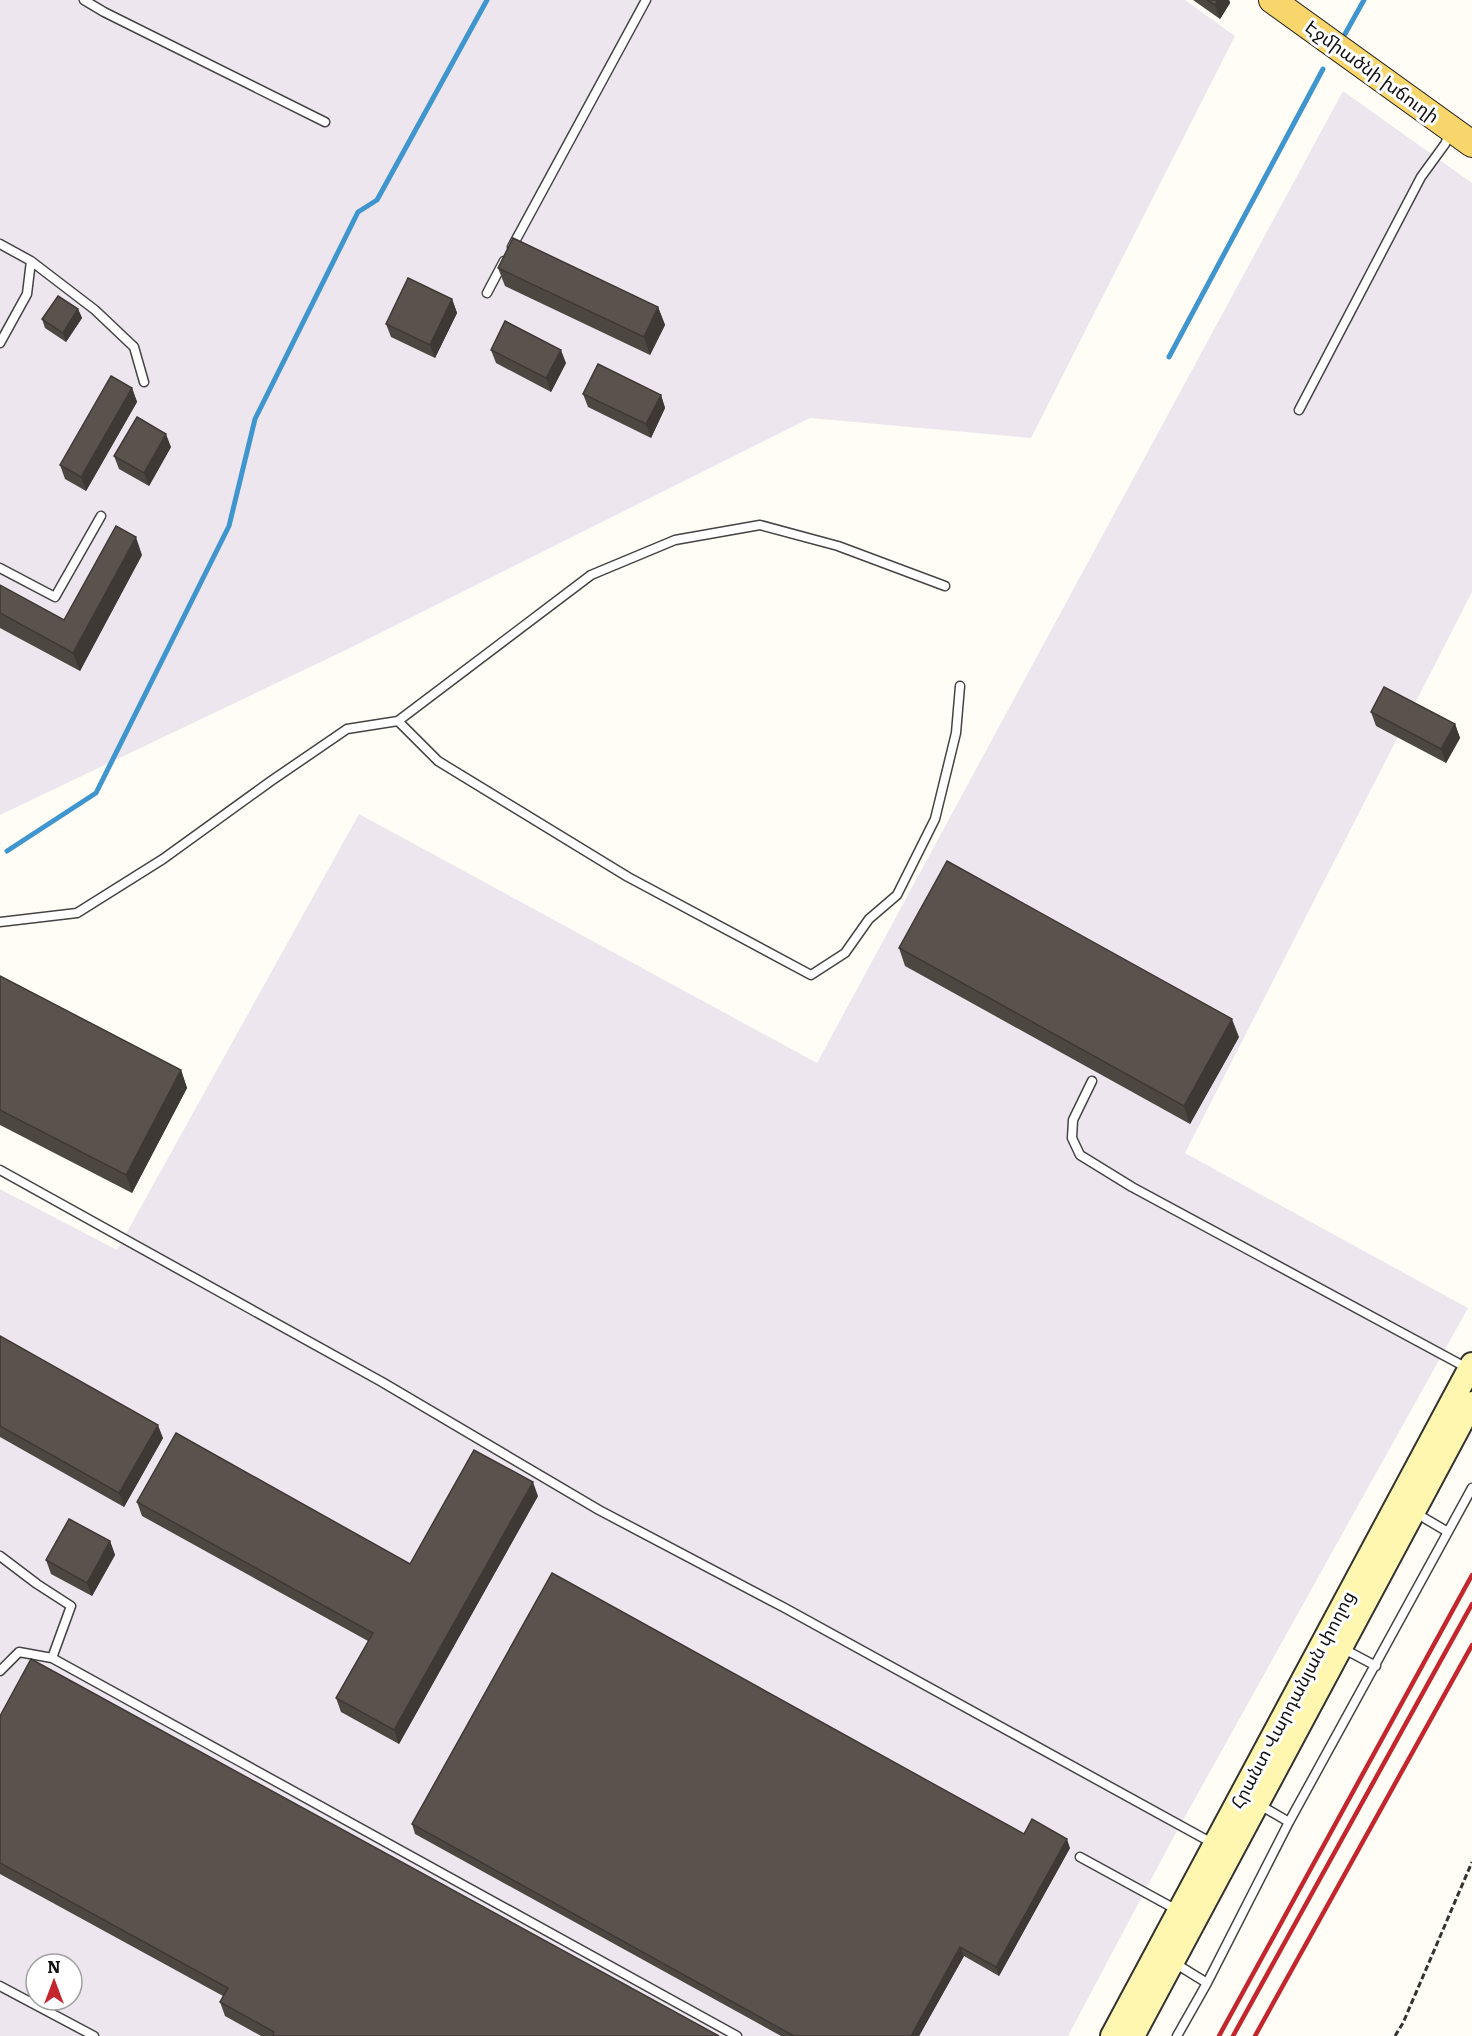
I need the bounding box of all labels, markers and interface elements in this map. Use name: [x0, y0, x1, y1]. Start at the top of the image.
street label: Էջմիածնի խճուղի: [1300, 13, 1446, 129]
street label: Հրանտ Վարդանյան փողոց: [1223, 1585, 1361, 1813]
north arrow: [24, 1952, 84, 2012]
text: N: [47, 1954, 61, 1978]

